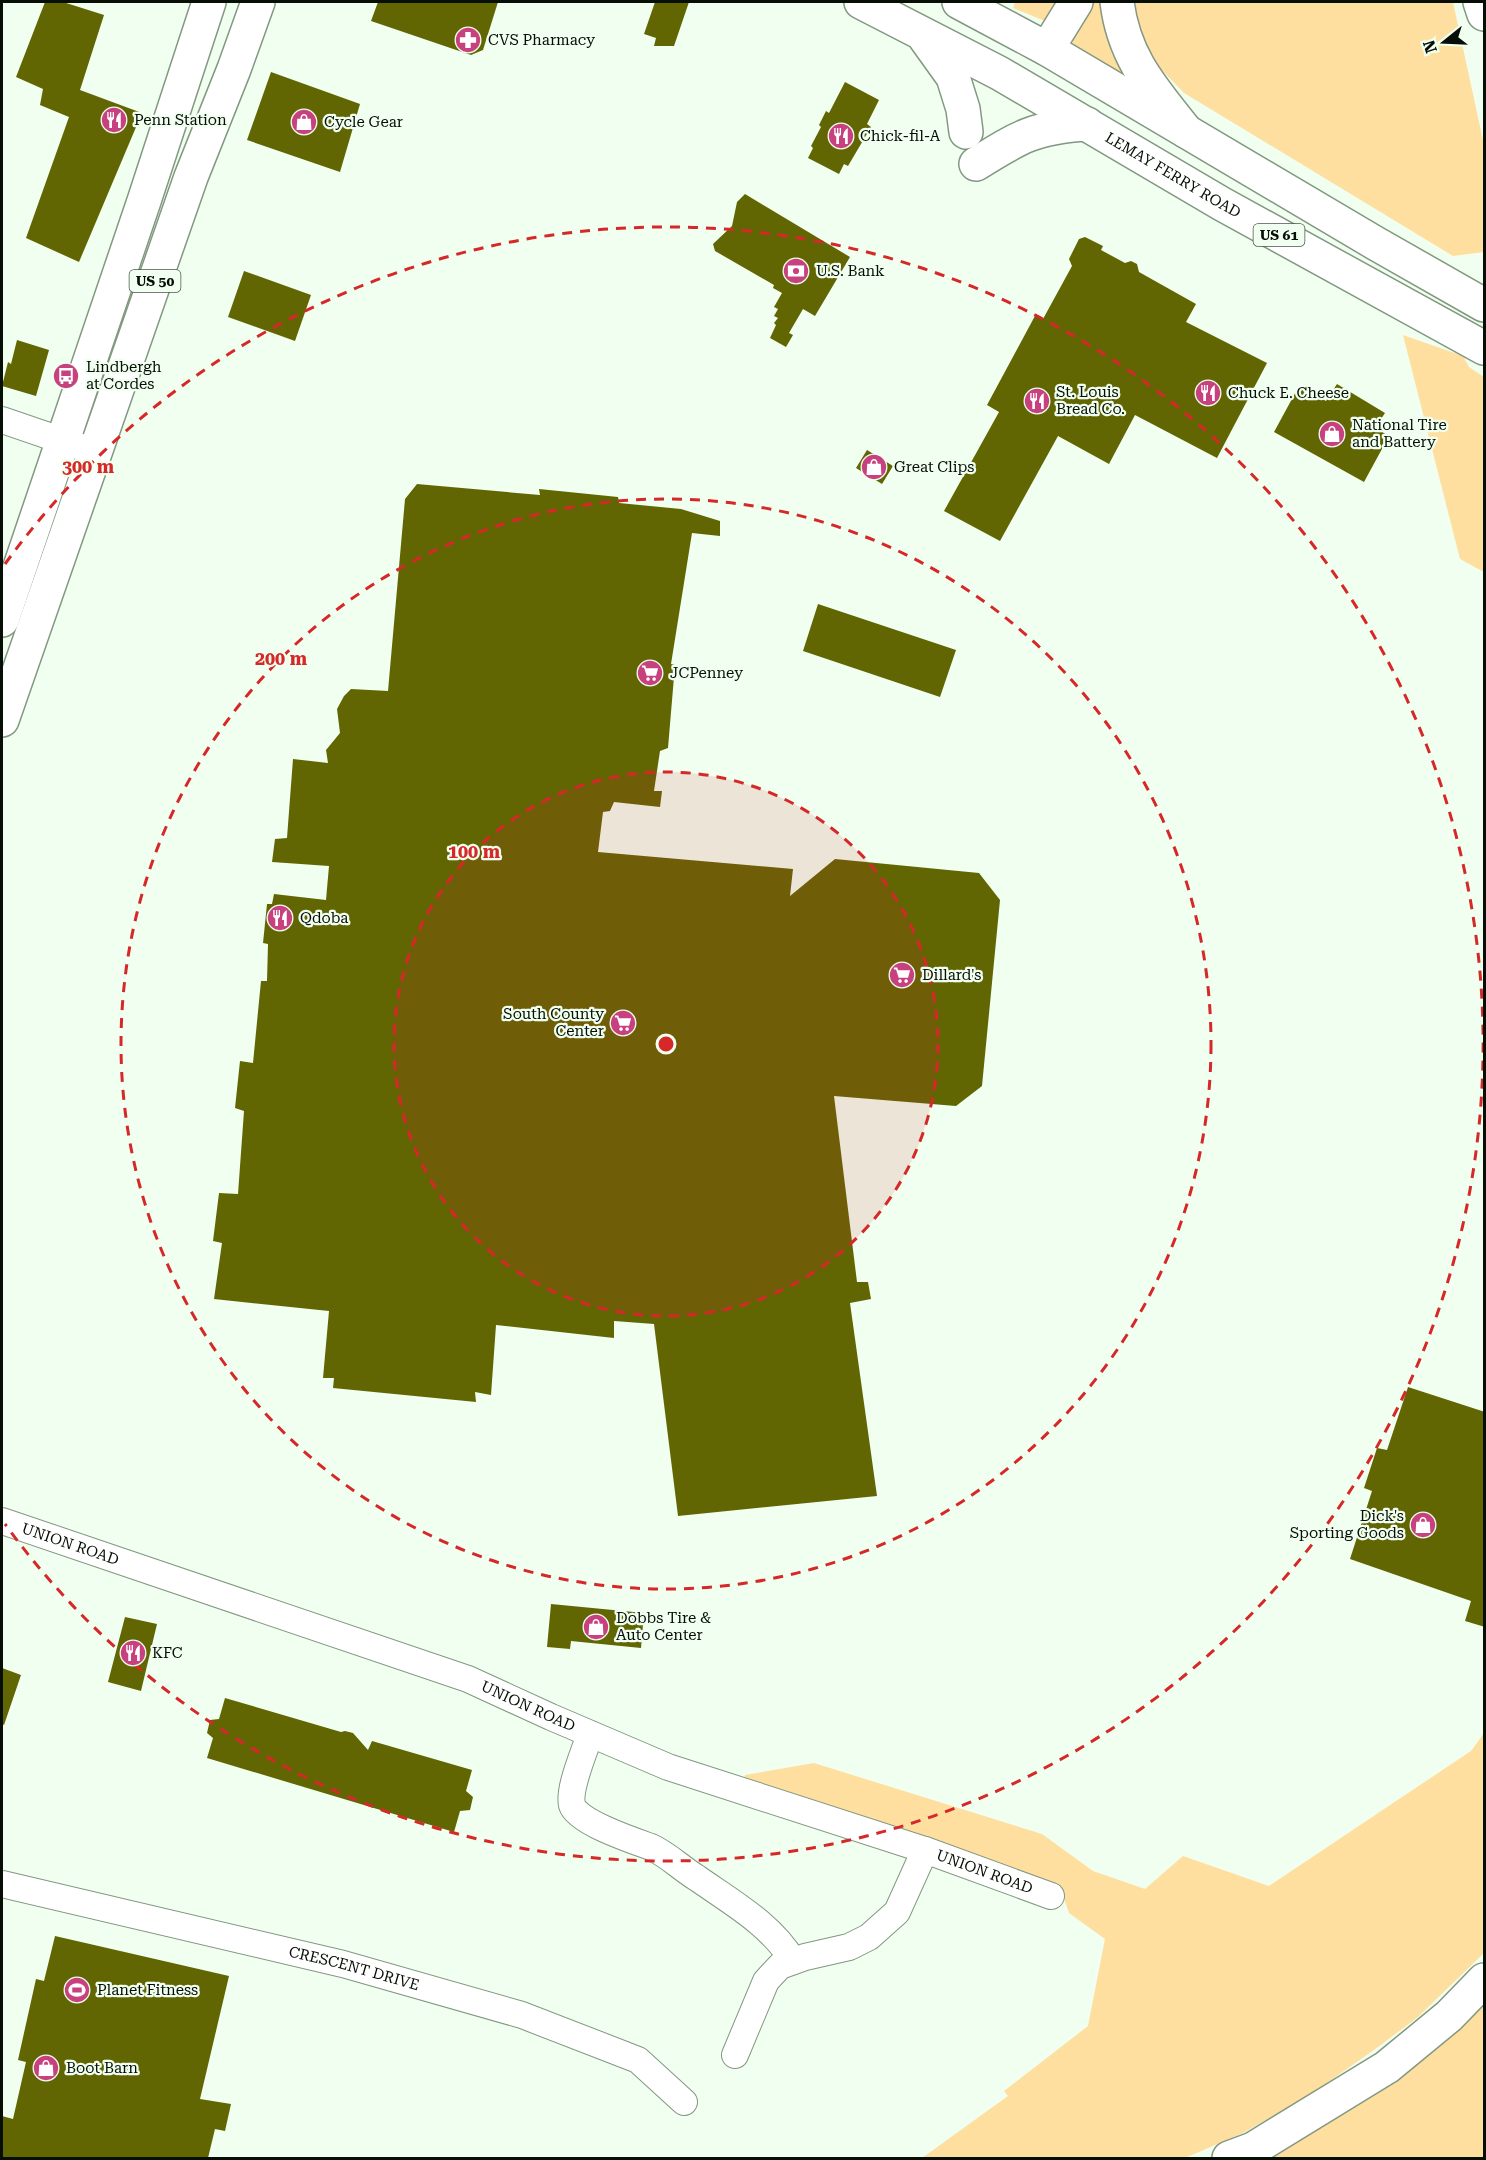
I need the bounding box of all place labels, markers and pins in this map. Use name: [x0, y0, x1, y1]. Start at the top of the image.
pharmacy icon: CVS Pharmacy: [453, 25, 483, 55]
place label: CVS Pharmacy: [488, 31, 595, 49]
restaurant icon: Penn Station: [99, 105, 129, 135]
shop icon: Cycle Gear: [289, 107, 319, 137]
place label: Penn Station: [134, 111, 227, 129]
place label: Cycle Gear: [324, 113, 403, 131]
restaurant icon: Chick-fil-A: [826, 121, 856, 151]
place label: Chick-fil-A: [860, 127, 941, 145]
bank icon: U.S. Bank: [781, 256, 811, 286]
place label: U.S. Bank: [816, 262, 885, 280]
place label: Lindbergh at Cordes: [86, 358, 162, 393]
bus stop icon: Lindbergh at Cordes: [51, 361, 81, 391]
restaurant icon: Chuck E. Cheese: [1193, 378, 1223, 408]
place label: St. Louis Bread Co.: [1056, 383, 1125, 418]
place label: Chuck E. Cheese: [1228, 384, 1349, 402]
restaurant icon: St. Louis Bread Co.: [1022, 386, 1052, 416]
place label: National Tire and Battery: [1352, 416, 1447, 451]
shop icon: National Tire and Battery: [1317, 419, 1347, 449]
shop icon: Great Clips: [859, 452, 889, 482]
place label: Great Clips: [894, 458, 974, 476]
supermarket icon: JCPenney: [635, 658, 665, 688]
place label: JCPenney: [670, 664, 743, 682]
restaurant icon: Qdoba: [265, 903, 295, 933]
place label: Qdoba: [300, 909, 348, 927]
supermarket icon: Dillard's: [887, 960, 917, 990]
place label: Dillard's: [922, 966, 981, 984]
place label: South County Center: [503, 1005, 604, 1040]
supermarket icon: South County Center: [608, 1008, 638, 1038]
centre of rings: [656, 1034, 676, 1054]
place label: Dick's Sporting Goods: [1290, 1507, 1404, 1542]
shop icon: Dick's Sporting Goods: [1408, 1510, 1438, 1540]
place label: Dobbs Tire & Auto Center: [616, 1609, 711, 1644]
shop icon: Dobbs Tire & Auto Center: [581, 1612, 611, 1642]
restaurant icon: KFC: [118, 1638, 148, 1668]
place label: KFC: [152, 1644, 183, 1662]
sports icon: Planet Fitness: [62, 1975, 92, 2005]
place label: Planet Fitness: [97, 1981, 198, 1999]
shop icon: Boot Barn: [31, 2053, 61, 2083]
place label: Boot Barn: [66, 2059, 138, 2077]

